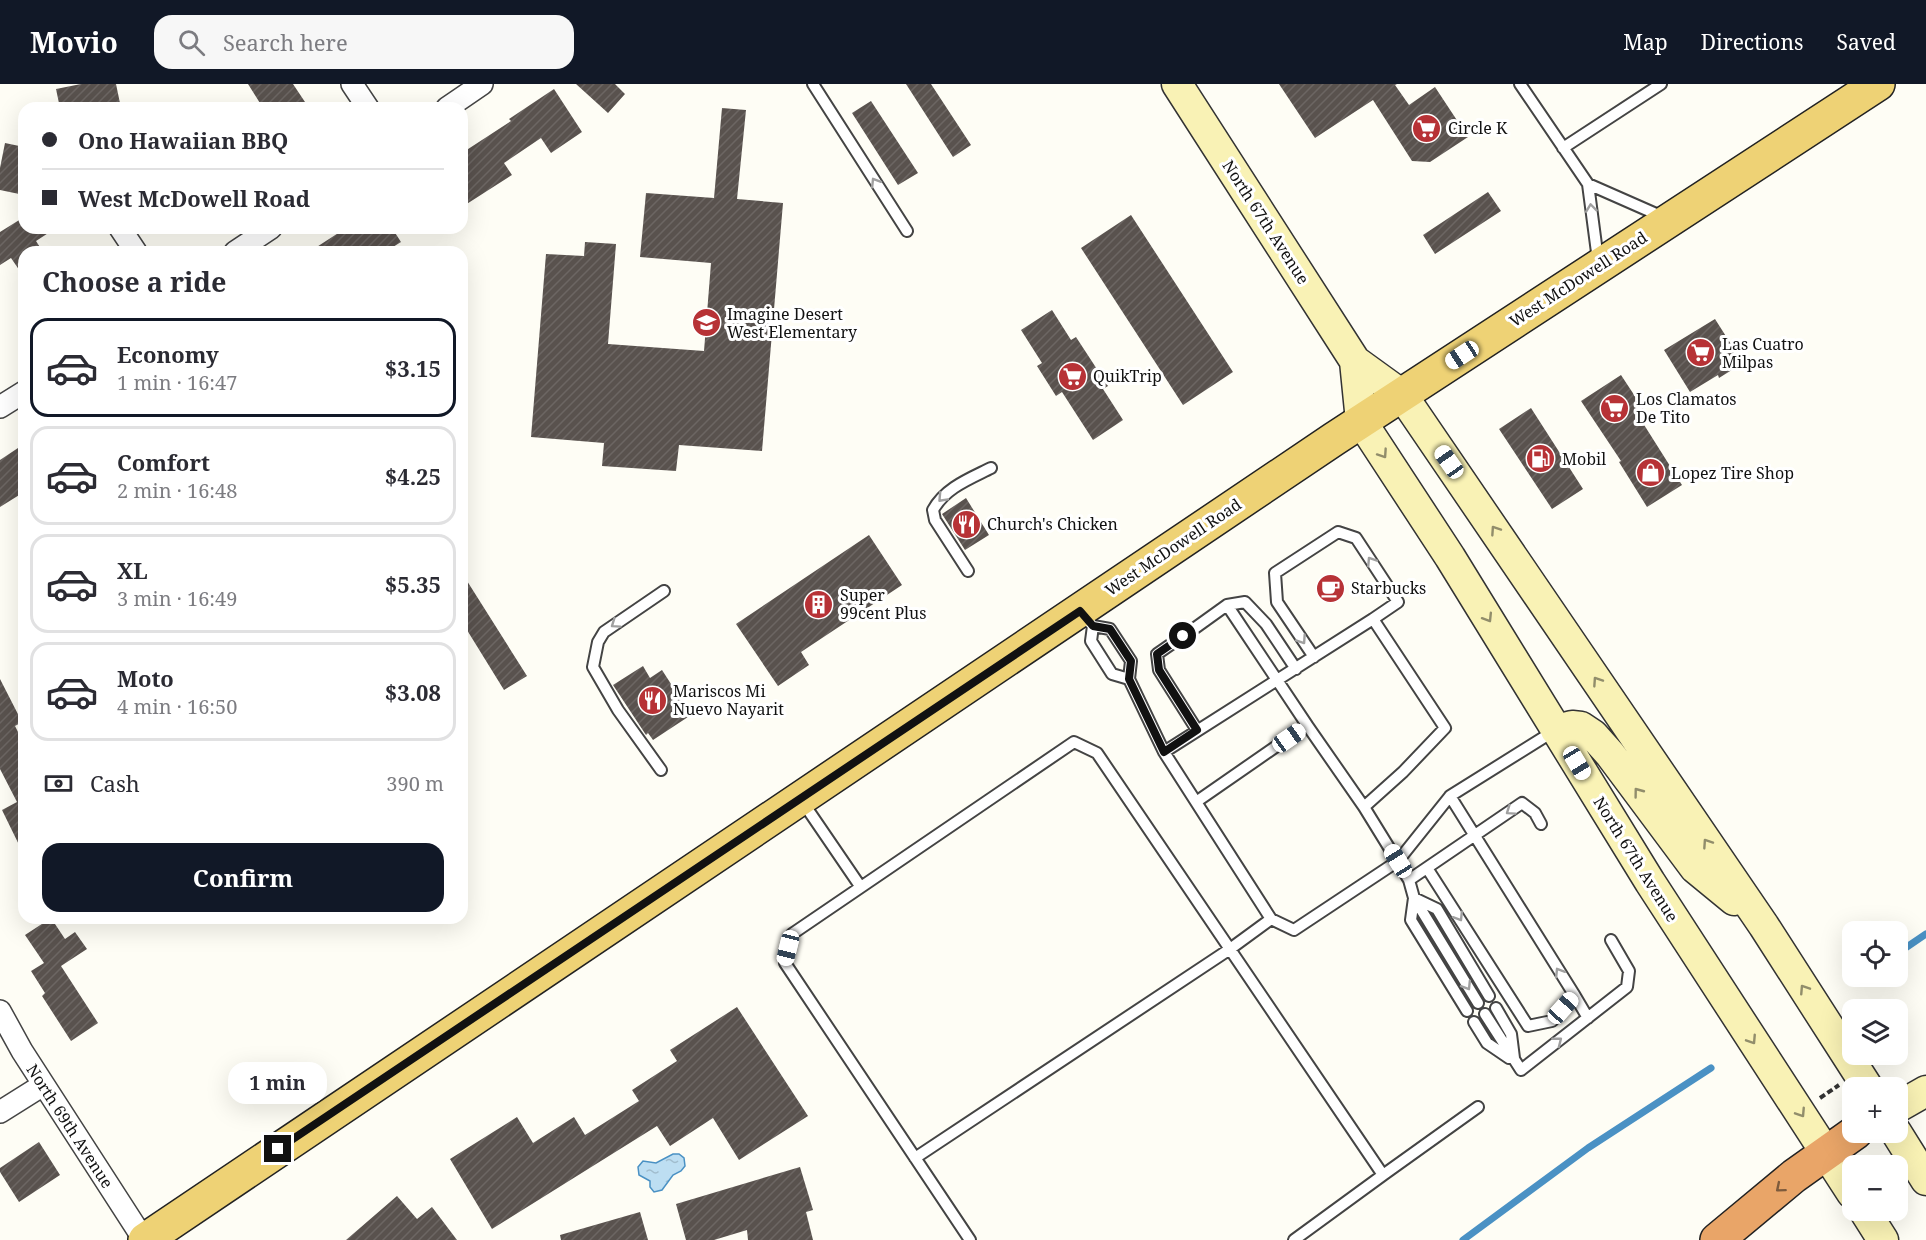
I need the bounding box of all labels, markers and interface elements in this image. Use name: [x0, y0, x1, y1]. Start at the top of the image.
search box: [154, 15, 574, 69]
text: Movio: [30, 23, 118, 61]
icon: search: [175, 26, 208, 59]
text: Search here: [223, 27, 348, 57]
text: Map: [1623, 28, 1668, 56]
text: Directions: [1701, 28, 1803, 56]
text: Saved: [1836, 28, 1896, 56]
supermarket icon: Circle K: [1411, 112, 1443, 144]
place label: Circle K: [1448, 117, 1508, 139]
text: Ono Hawaiian BBQ: [78, 125, 288, 155]
street label: North 67th Avenue: [1218, 156, 1314, 288]
one-way arrow: [871, 178, 883, 188]
text: West McDowell Road: [78, 183, 310, 213]
one-way arrow: [1585, 204, 1597, 213]
street label: West McDowell Road: [1505, 226, 1651, 332]
text: Choose a ride: [42, 263, 227, 300]
place label: Imagine Desert West Elementary: [727, 303, 858, 343]
school or university icon: Imagine Desert West Elementary: [690, 307, 722, 339]
place label: Las Cuatro Milpas: [1722, 333, 1804, 373]
supermarket icon: Las Cuatro Milpas: [1685, 337, 1717, 369]
car: [1442, 338, 1482, 372]
text: Economy: [117, 339, 219, 369]
icon: car: [45, 341, 99, 395]
text: $3.15: [385, 353, 441, 383]
supermarket icon: QuikTrip: [1056, 360, 1088, 392]
place label: QuikTrip: [1093, 365, 1162, 387]
text: 1 min · 16:47: [117, 369, 237, 396]
place label: Los Clamatos De Tito: [1636, 388, 1737, 428]
supermarket icon: Los Clamatos De Tito: [1599, 392, 1631, 424]
car: [1431, 442, 1467, 482]
fuel station icon: Mobil: [1525, 443, 1557, 475]
text: Comfort: [117, 447, 210, 477]
one-way arrow: [1376, 447, 1387, 458]
place label: Mobil: [1562, 448, 1606, 470]
icon: car: [45, 449, 99, 503]
shop icon: Lopez Tire Shop: [1634, 457, 1666, 489]
text: $4.25: [385, 461, 441, 491]
place label: Lopez Tire Shop: [1671, 462, 1794, 484]
text: 2 min · 16:48: [117, 477, 237, 504]
one-way arrow: [938, 492, 949, 502]
street label: West McDowell Road: [1100, 493, 1246, 601]
restaurant icon: Church's Chicken: [950, 508, 982, 540]
place label: Church's Chicken: [987, 513, 1118, 535]
one-way arrow: [1491, 526, 1502, 537]
text: XL: [117, 555, 148, 585]
icon: car: [45, 557, 99, 611]
one-way arrow: [1366, 557, 1378, 567]
text: $5.35: [385, 569, 441, 599]
cafe icon: Starbucks: [1314, 572, 1346, 604]
place label: Starbucks: [1351, 577, 1426, 599]
place label: Super 99cent Plus: [840, 584, 926, 624]
text: 3 min · 16:49: [117, 585, 237, 612]
building icon: Super 99cent Plus: [803, 588, 835, 620]
one-way arrow: [1481, 612, 1493, 622]
one-way arrow: [611, 617, 622, 628]
route start: [1169, 622, 1196, 649]
one-way arrow: [1295, 633, 1306, 644]
text: Moto: [117, 663, 174, 693]
icon: car: [45, 665, 99, 719]
text: $3.08: [385, 677, 441, 707]
one-way arrow: [1594, 677, 1605, 688]
place label: Mariscos Mi Nuevo Nayarit: [673, 680, 784, 720]
restaurant icon: Mariscos Mi Nuevo Nayarit: [636, 684, 668, 716]
text: 4 min · 16:50: [117, 693, 237, 720]
car: [1269, 720, 1309, 756]
car: [1560, 743, 1594, 783]
icon: cash: [42, 767, 75, 800]
text: Cash: [90, 768, 140, 798]
text: 390 m: [386, 770, 444, 797]
one-way arrow: [1635, 787, 1646, 798]
street label: North 67th Avenue: [1589, 792, 1683, 926]
one-way arrow: [1506, 804, 1517, 815]
one-way arrow: [1703, 838, 1714, 849]
car: [1381, 841, 1415, 881]
button: Confirm: [42, 843, 444, 912]
one-way arrow: [1451, 911, 1463, 921]
map controls: [1842, 921, 1908, 1221]
button: locate: [1842, 921, 1908, 987]
car: [775, 928, 801, 968]
one-way arrow: [1555, 968, 1567, 978]
one-way arrow: [1460, 979, 1471, 990]
one-way arrow: [1800, 985, 1812, 995]
car: [1544, 989, 1582, 1027]
button: layers: [1842, 999, 1908, 1065]
one-way arrow: [1745, 1033, 1756, 1044]
one-way arrow: [1551, 1038, 1562, 1049]
street label: North 69th Avenue: [22, 1060, 118, 1192]
callout: 1 min: [228, 1062, 328, 1104]
text: 1 min: [249, 1069, 306, 1096]
button: +: [1842, 1077, 1908, 1143]
one-way arrow: [1793, 1107, 1804, 1118]
route end: [264, 1135, 291, 1162]
button: −: [1842, 1155, 1908, 1221]
one-way arrow: [1776, 1180, 1787, 1191]

